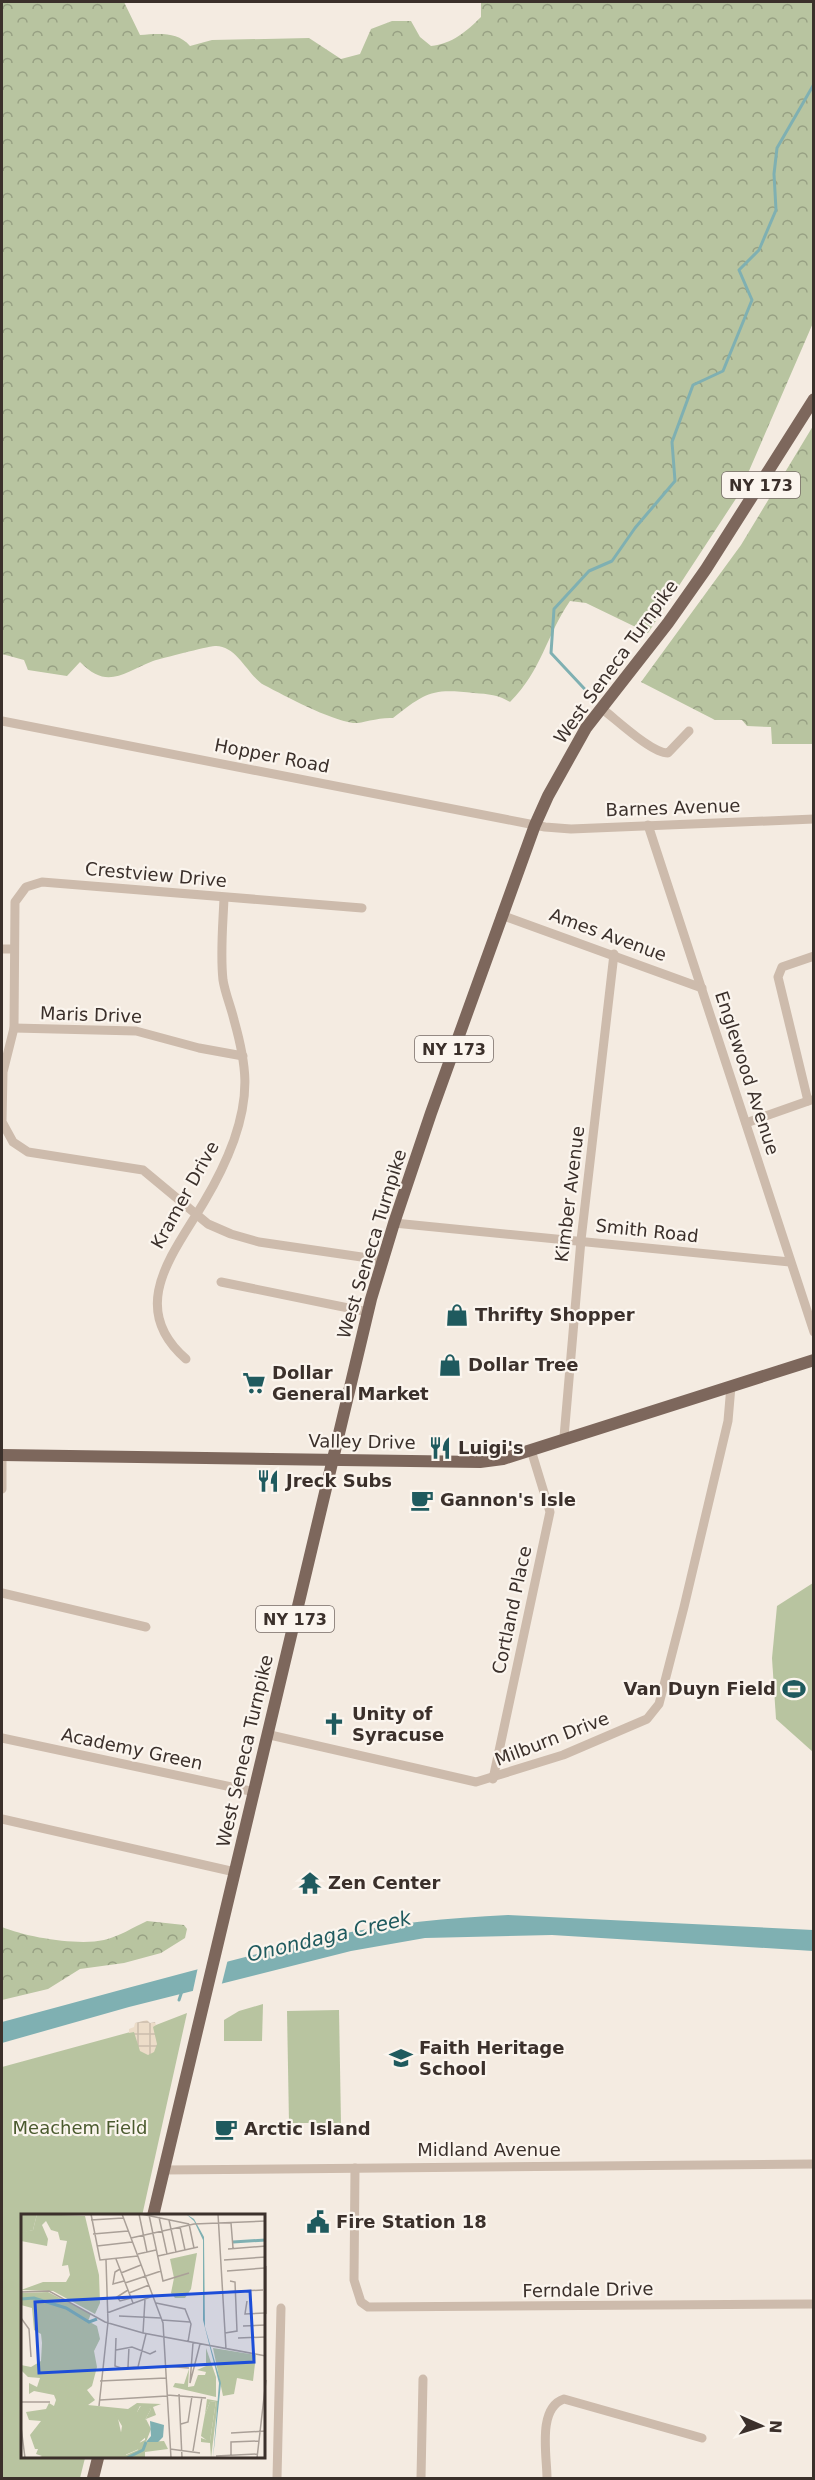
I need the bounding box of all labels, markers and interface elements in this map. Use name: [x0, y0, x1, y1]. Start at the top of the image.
road number: NY 173: [722, 472, 800, 498]
street label: West Seneca Turnpike: [549, 576, 682, 748]
street label: Hopper Road: [213, 734, 331, 777]
street label: Barnes Avenue: [605, 795, 741, 820]
street label: Crestview Drive: [84, 858, 228, 891]
street label: Ames Avenue: [547, 904, 670, 965]
street label: Englewood Avenue: [711, 988, 784, 1157]
street label: Maris Drive: [40, 1002, 142, 1027]
road number: NY 173: [415, 1036, 493, 1062]
street label: Kimber Avenue: [551, 1125, 588, 1263]
street label: Kramer Drive: [146, 1137, 223, 1252]
street label: West Seneca Turnpike: [333, 1147, 410, 1341]
street label: Smith Road: [595, 1215, 700, 1246]
shop icon: Thrifty Shopper: [444, 1302, 470, 1328]
place label: Thrifty Shopper: [475, 1304, 635, 1325]
shop icon: Dollar Tree: [437, 1352, 463, 1378]
place label: Dollar Tree: [468, 1354, 579, 1375]
place label: Dollar General Market: [272, 1362, 429, 1404]
supermarket icon: Dollar General Market: [241, 1370, 267, 1396]
street label: Valley Drive: [308, 1430, 416, 1453]
restaurant icon: Luigi's: [427, 1435, 453, 1461]
place label: Luigi's: [458, 1437, 524, 1458]
restaurant icon: Jreck Subs: [255, 1468, 281, 1494]
place label: Jreck Subs: [284, 1470, 392, 1491]
cafe icon: Gannon's Isle: [409, 1487, 435, 1513]
place label: Gannon's Isle: [440, 1489, 576, 1510]
street label: Cortland Place: [488, 1544, 535, 1676]
road number: NY 173: [256, 1606, 334, 1632]
street label: West Seneca Turnpike: [212, 1653, 277, 1849]
sports icon: Van Duyn Field: [781, 1676, 807, 1702]
place label: Van Duyn Field: [624, 1678, 776, 1699]
place label: Unity of Syracuse: [352, 1703, 444, 1745]
street label: Milburn Drive: [492, 1707, 612, 1770]
church icon: Unity of Syracuse: [321, 1711, 347, 1737]
street label: Academy Green: [60, 1723, 205, 1774]
temple icon: Zen Center: [297, 1870, 323, 1896]
place label: Zen Center: [328, 1872, 440, 1893]
water label: Onondaga Creek: [244, 1905, 415, 1967]
place label: Faith Heritage School: [419, 2037, 564, 2079]
school or university icon: Faith Heritage School: [388, 2045, 414, 2071]
cafe icon: Arctic Island: [213, 2116, 239, 2142]
park label: Meachem Field: [13, 2117, 147, 2138]
place label: Arctic Island: [244, 2118, 371, 2139]
street label: Midland Avenue: [417, 2139, 561, 2160]
public building icon: Fire Station 18: [305, 2209, 331, 2235]
place label: Fire Station 18: [336, 2211, 487, 2232]
inset map: [21, 2214, 266, 2459]
street label: Ferndale Drive: [522, 2278, 654, 2301]
north arrow: [731, 2396, 791, 2456]
text: N: [766, 2420, 785, 2434]

